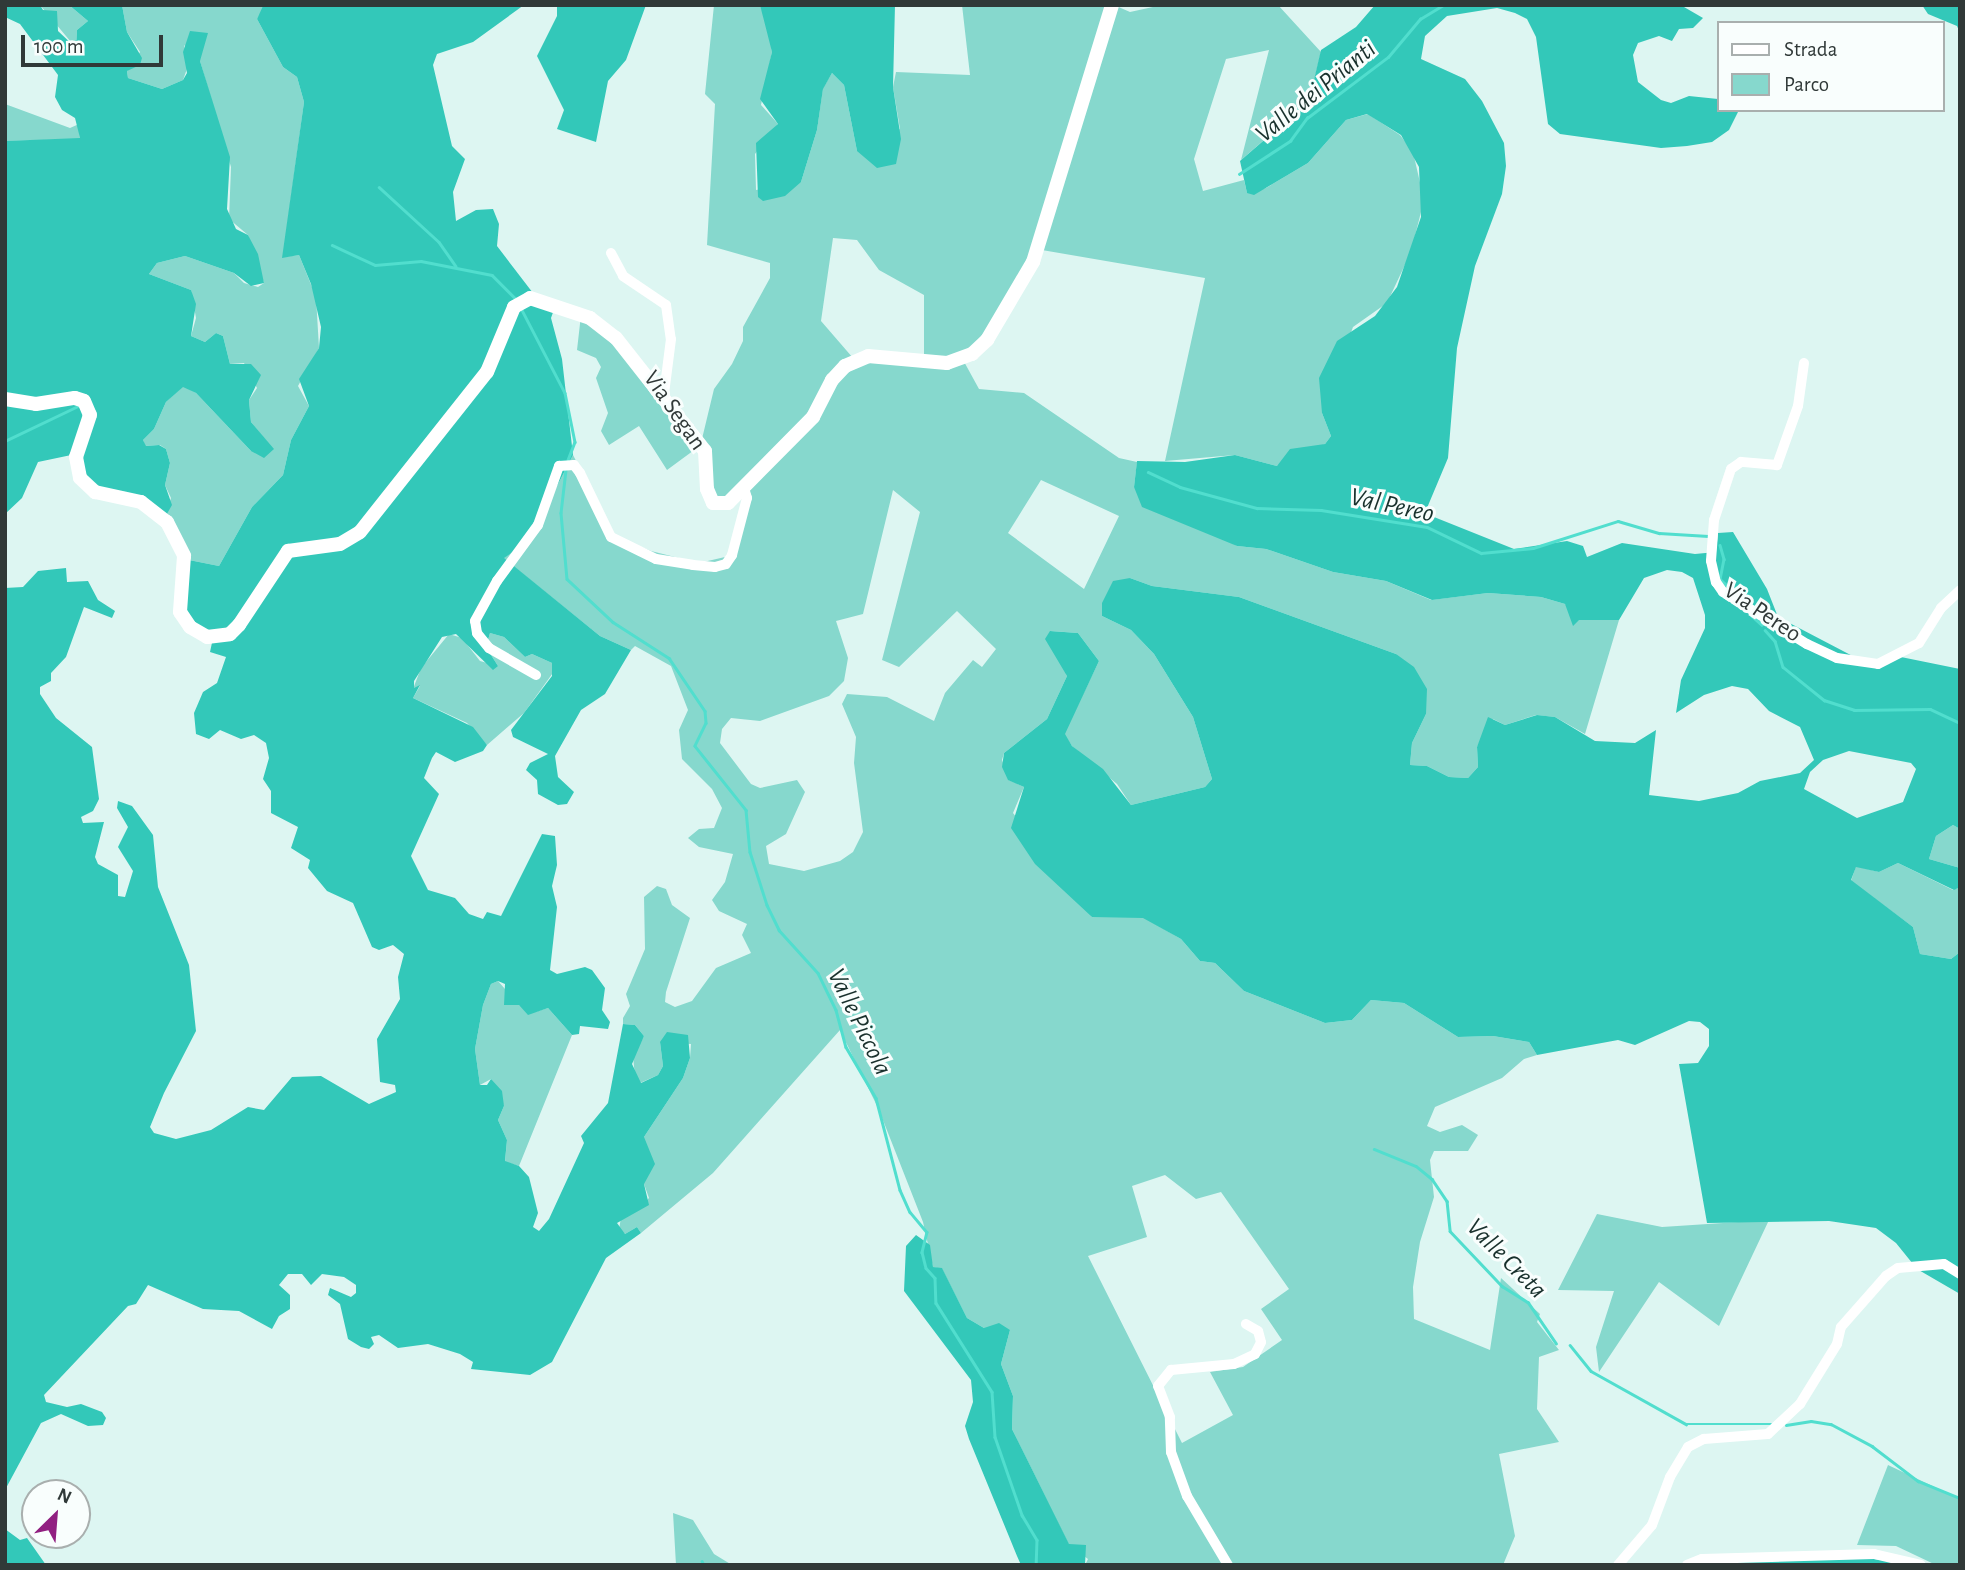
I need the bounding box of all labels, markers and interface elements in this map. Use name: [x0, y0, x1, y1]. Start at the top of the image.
scale bar: [24, 21, 166, 65]
legend: [1716, 21, 1944, 112]
water label: Valle dei Prianti: [1250, 34, 1382, 150]
text: 100 m: [34, 36, 84, 57]
text: Strada: [1784, 39, 1837, 60]
text: Parco: [1784, 74, 1829, 95]
street label: Via Segan: [636, 366, 712, 456]
water label: Val Pereo: [1347, 482, 1437, 530]
street label: Via Pereo: [1718, 577, 1806, 649]
water label: Valle Piccola: [820, 963, 898, 1081]
water label: Valle Creta: [1459, 1212, 1553, 1306]
north arrow: [21, 1479, 91, 1549]
text: N: [54, 1485, 74, 1508]

